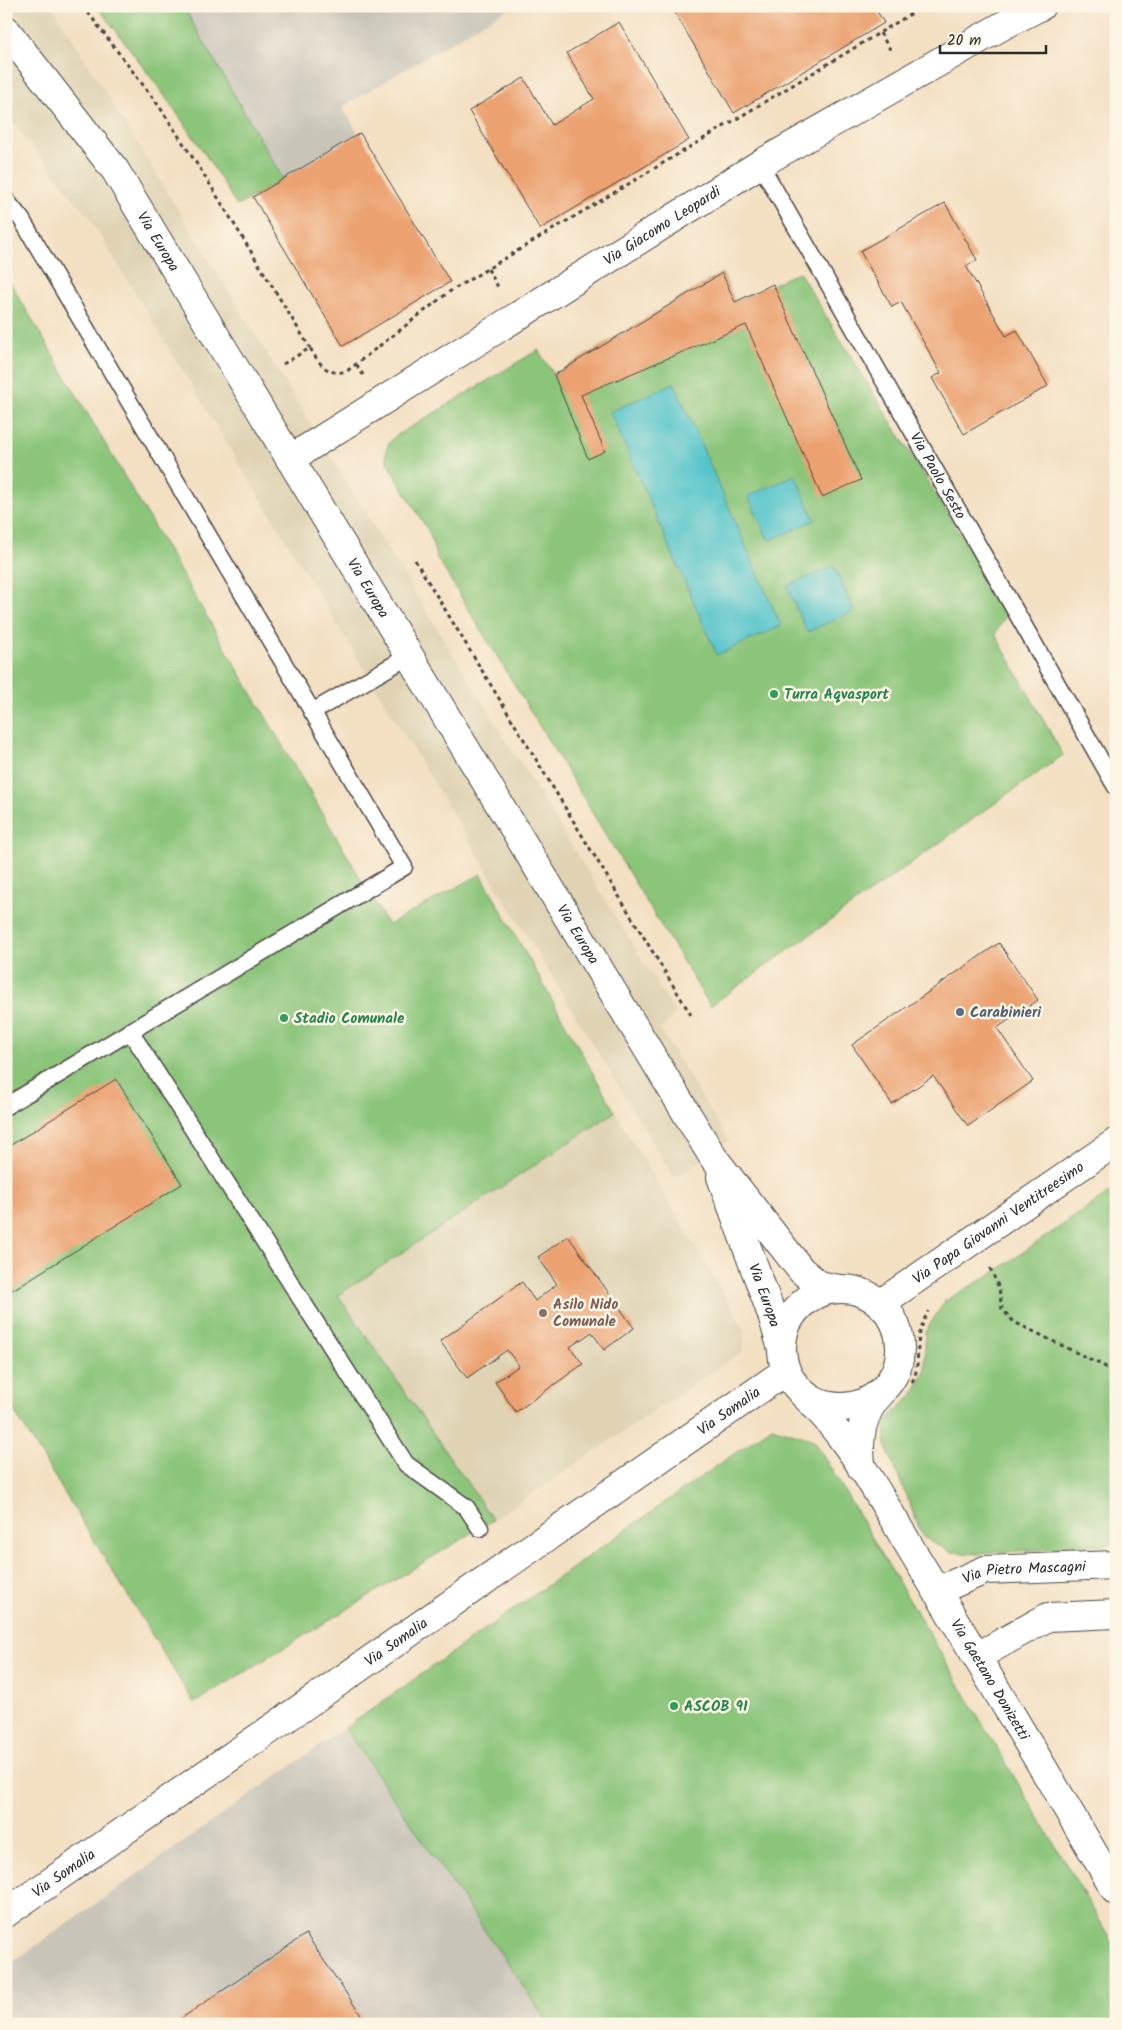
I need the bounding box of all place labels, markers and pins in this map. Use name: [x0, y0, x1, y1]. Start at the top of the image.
place label: Turra Aqvasport: [784, 683, 889, 707]
marker: Turra Aqvasport: [768, 688, 780, 700]
place label: Carabinieri: [970, 1001, 1042, 1025]
marker: Carabinieri: [954, 1006, 966, 1018]
place label: Stadio Comunale: [294, 1007, 405, 1031]
marker: Stadio Comunale: [278, 1012, 290, 1024]
place label: Asilo Nido Comunale: [553, 1293, 618, 1334]
marker: Asilo Nido Comunale: [537, 1307, 549, 1319]
place label: ASCOB 91: [684, 1695, 748, 1719]
marker: ASCOB 91: [668, 1700, 680, 1712]

